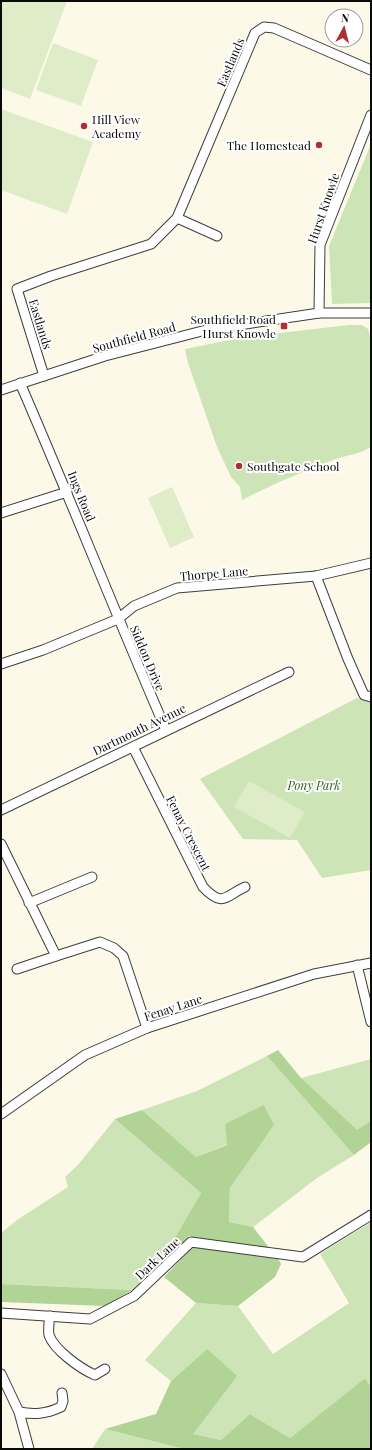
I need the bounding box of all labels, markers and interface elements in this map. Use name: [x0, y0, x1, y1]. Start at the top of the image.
north arrow: [324, 8, 364, 48]
text: N: [340, 10, 350, 26]
street label: Eastlands: [213, 35, 247, 89]
place label: Hill View Academy: [91, 111, 141, 141]
marker: Hill View Academy: [79, 121, 89, 131]
place label: The Homestead: [227, 137, 311, 153]
marker: The Homestead: [314, 140, 324, 150]
street label: Hurst Knowle: [303, 171, 343, 245]
street label: Eastlands: [26, 297, 56, 351]
place label: Southfield Road Hurst Knowle: [191, 311, 276, 341]
street label: Southfield Road: [91, 318, 177, 356]
marker: Southfield Road Hurst Knowle: [279, 321, 289, 331]
place label: Southgate School: [247, 458, 340, 474]
marker: Southgate School: [234, 461, 244, 471]
street label: Ings Road: [65, 468, 99, 524]
street label: Thorpe Lane: [179, 562, 249, 584]
street label: Siddon Drive: [127, 623, 169, 693]
street label: Dartmouth Avenue: [90, 699, 188, 759]
park label: Pony Park: [286, 777, 341, 793]
street label: Fenay Crescent: [163, 793, 215, 874]
street label: Fenay Lane: [142, 990, 204, 1024]
street label: Dark Lane: [131, 1233, 183, 1283]

